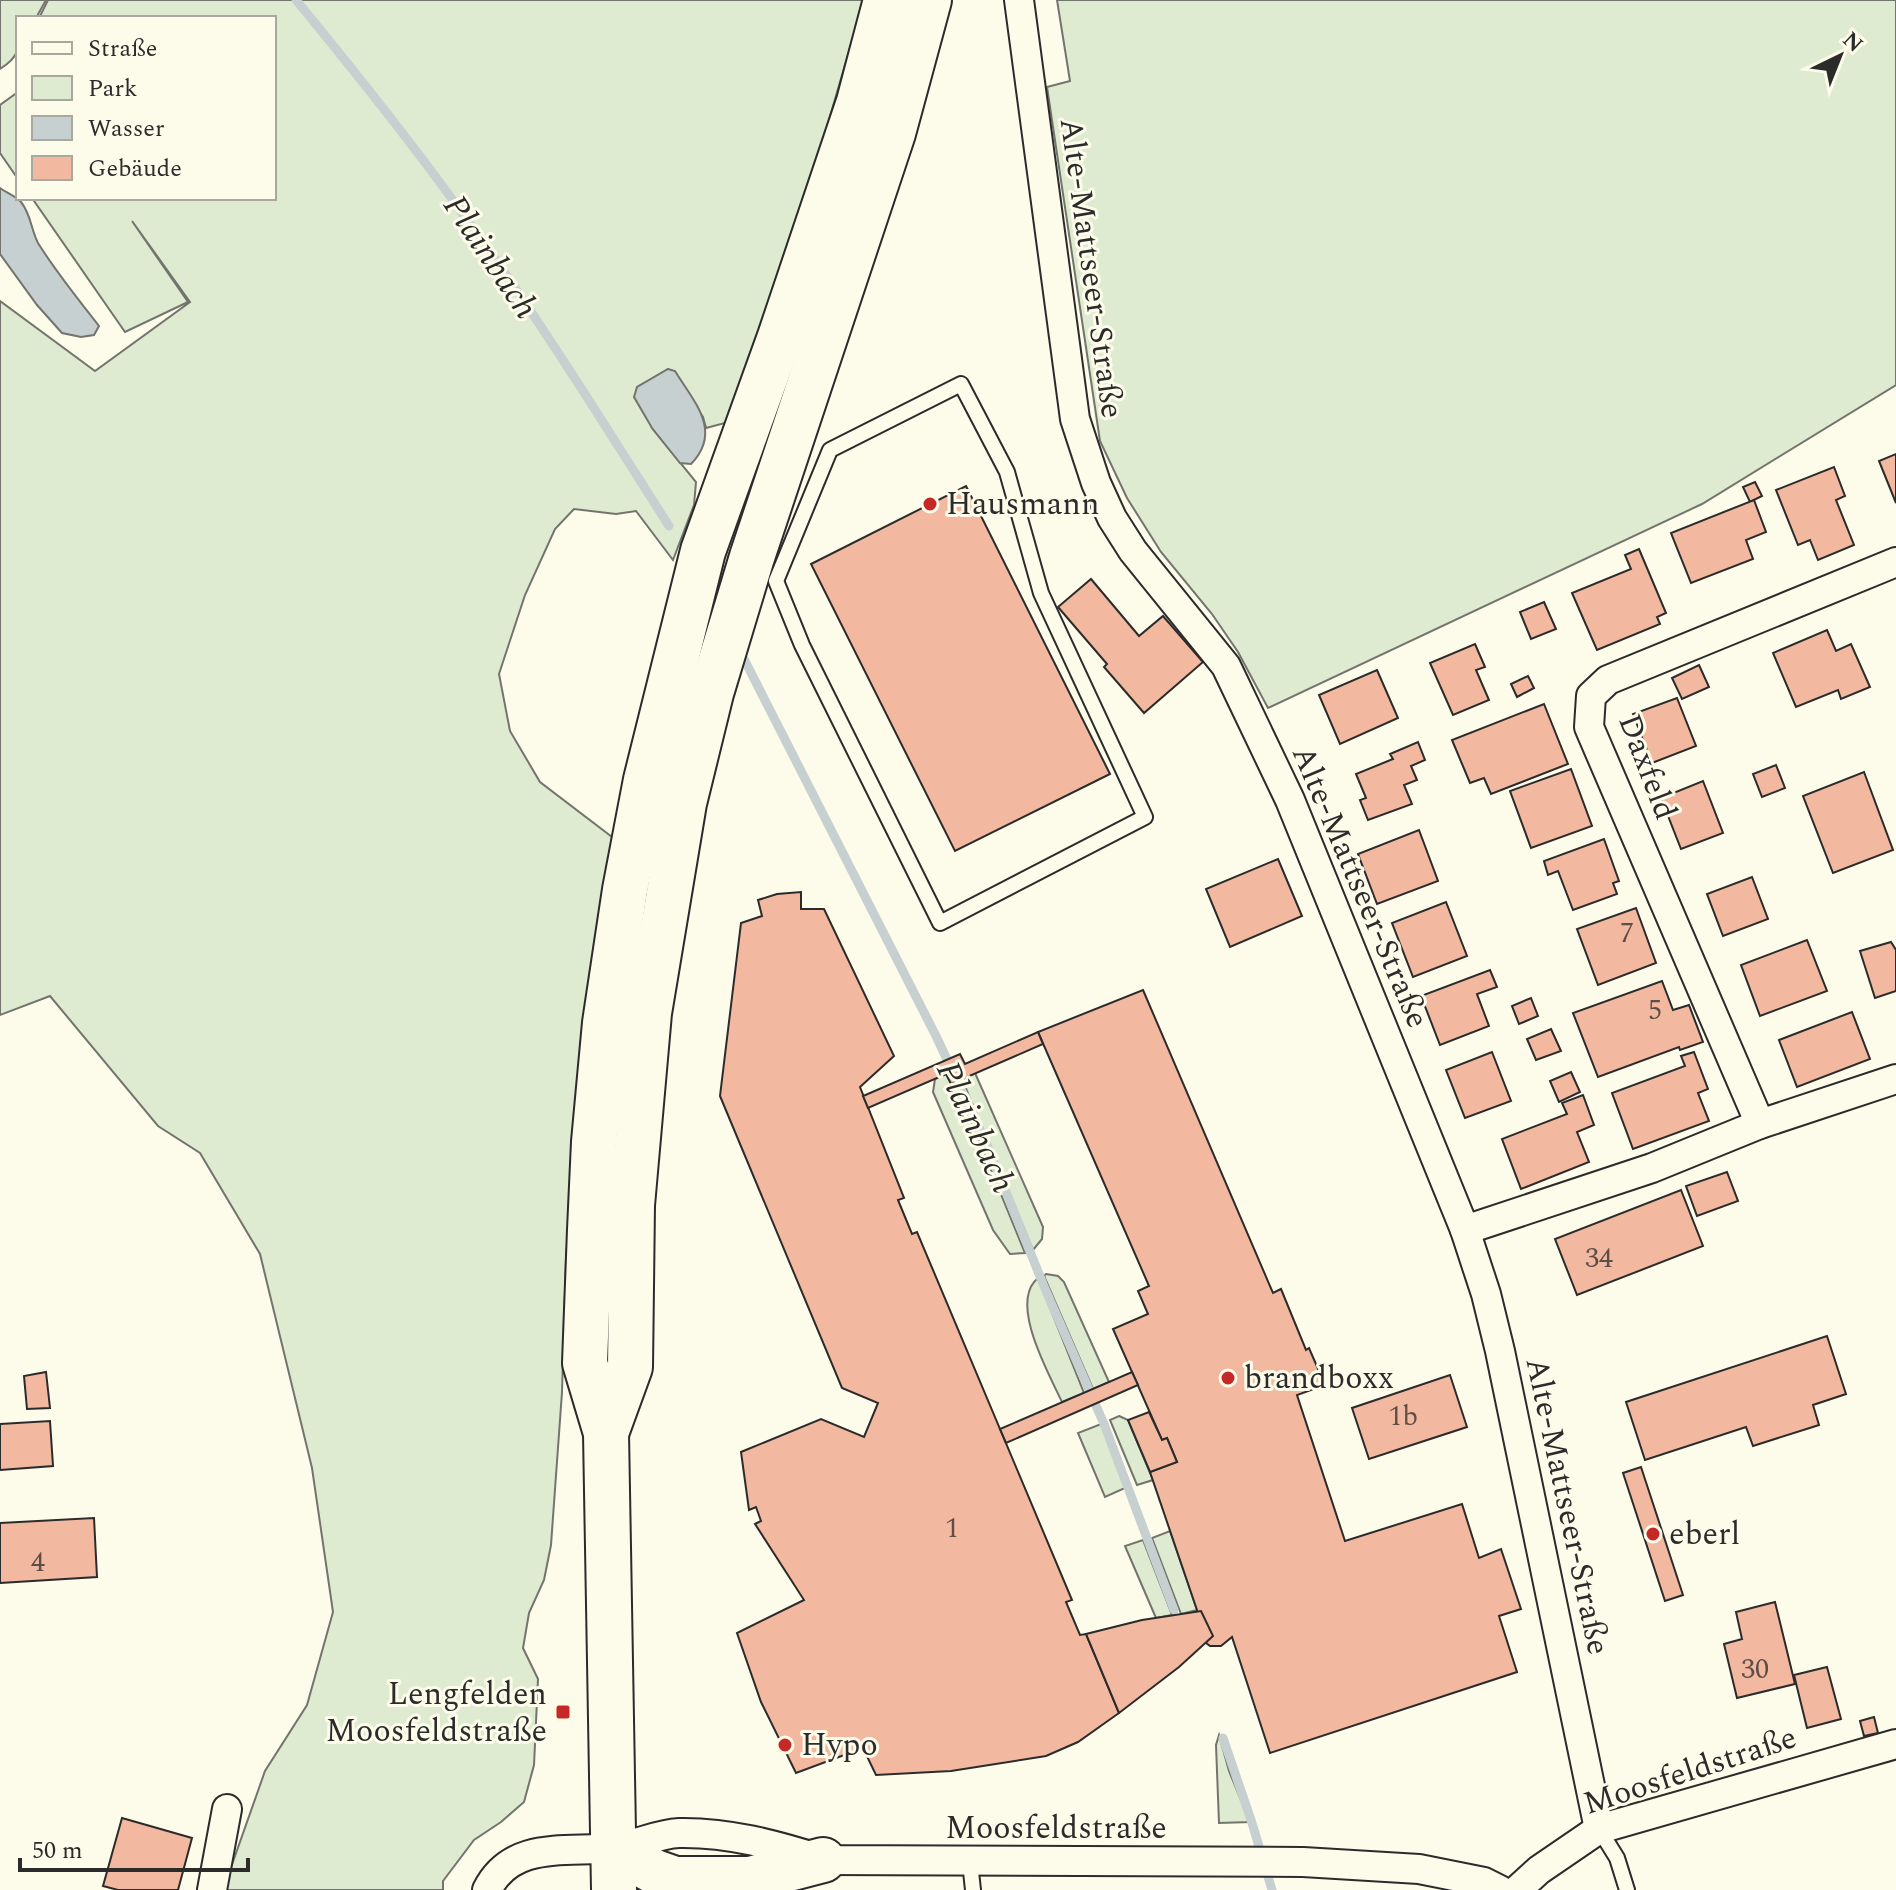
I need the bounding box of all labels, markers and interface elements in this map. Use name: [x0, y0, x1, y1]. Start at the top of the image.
legend: [16, 16, 276, 200]
north arrow: [1800, 16, 1880, 96]
text: N: [1835, 24, 1870, 61]
text: Straße: [88, 31, 157, 67]
text: Park: [88, 71, 138, 107]
text: Wasser: [88, 111, 164, 147]
street label: Alte-Mattseer-Straße: [1046, 115, 1136, 421]
text: Gebäude: [88, 151, 182, 187]
water label: Plainbach: [429, 184, 551, 330]
place label: Hausmann: [946, 480, 1100, 529]
marker: Hausmann: [921, 495, 939, 513]
street label: Daxfeld: [1604, 707, 1690, 827]
street label: Alte-Mattseer-Straße: [1278, 738, 1442, 1036]
house number: 7: [1620, 912, 1634, 955]
house number: 5: [1648, 989, 1662, 1032]
water label: Plainbach: [922, 1052, 1028, 1202]
house number: 34: [1585, 1237, 1613, 1280]
street label: Alte-Mattseer-Straße: [1512, 1353, 1622, 1659]
place label: brandboxx: [1244, 1354, 1394, 1403]
marker: brandboxx: [1219, 1369, 1237, 1387]
house number: 1b: [1388, 1395, 1418, 1438]
house number: 1: [945, 1507, 959, 1550]
place label: eberl: [1669, 1510, 1740, 1559]
marker: eberl: [1644, 1525, 1662, 1543]
house number: 4: [31, 1541, 45, 1584]
house number: 30: [1741, 1648, 1769, 1691]
place label: Lengfelden Moosfeldstraße: [325, 1670, 547, 1756]
marker: Lengfelden Moosfeldstraße: [554, 1703, 572, 1721]
street label: Moosfeldstraße: [1577, 1713, 1803, 1829]
place label: Hypo: [801, 1721, 878, 1770]
marker: Hypo: [776, 1736, 794, 1754]
street label: Moosfeldstraße: [945, 1804, 1167, 1853]
scale bar: [20, 1822, 248, 1872]
text: 50 m: [32, 1833, 83, 1869]

